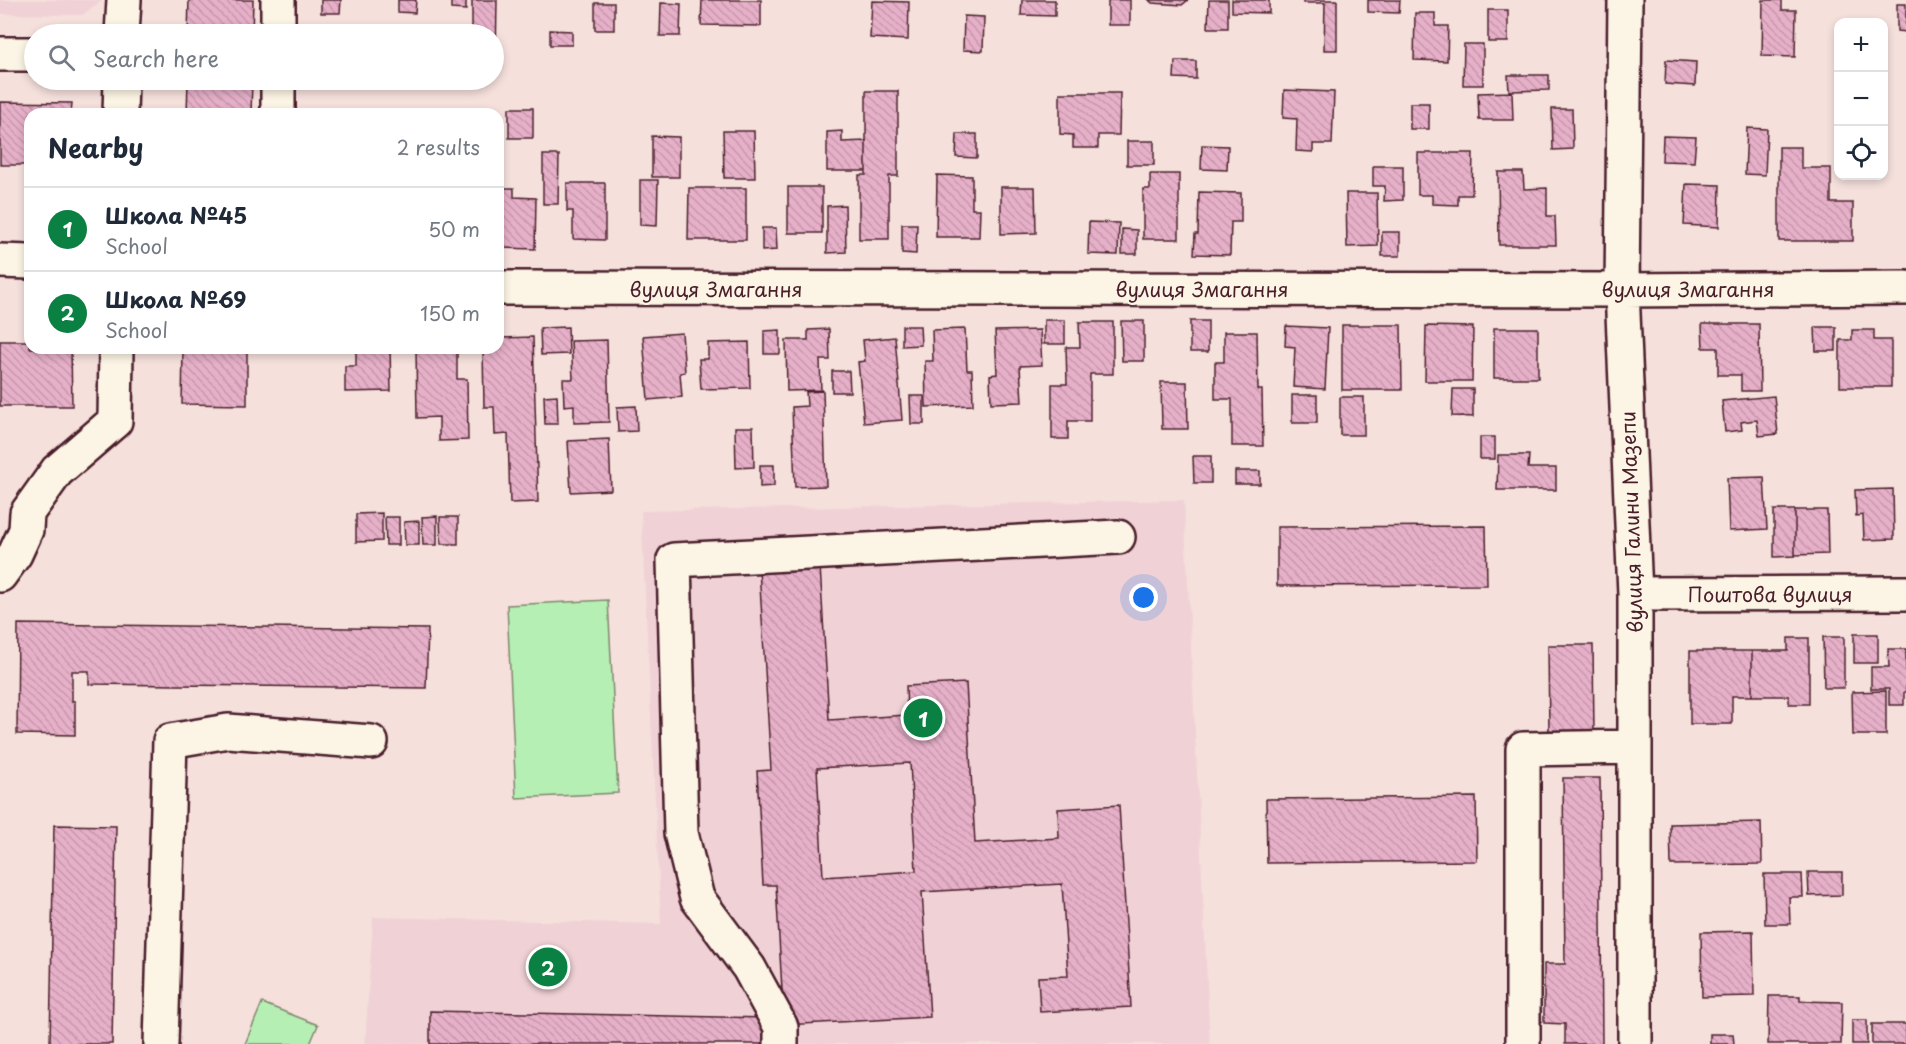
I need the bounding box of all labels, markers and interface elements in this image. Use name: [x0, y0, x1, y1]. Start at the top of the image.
map controls: [1834, 18, 1888, 180]
button: +: [1834, 18, 1888, 72]
search box: [24, 24, 504, 90]
icon: search: [45, 41, 78, 74]
text: Search here: [93, 41, 219, 74]
button: −: [1834, 72, 1888, 126]
button: locate: [1834, 126, 1888, 180]
text: Nearby: [48, 128, 143, 167]
text: 2 results: [397, 132, 480, 162]
text: Школа №45: [105, 198, 247, 231]
text: 1: [63, 214, 72, 244]
text: 50 m: [428, 214, 480, 244]
text: School: [105, 231, 168, 261]
street label: вулиця Змагання: [629, 274, 803, 304]
street label: вулиця Змагання: [1115, 274, 1289, 304]
street label: вулиця Змагання: [1601, 274, 1775, 304]
text: Школа №69: [105, 282, 247, 315]
text: 2: [60, 298, 75, 328]
text: 150 m: [420, 298, 480, 328]
text: School: [105, 315, 168, 345]
street label: вулиця Галини Мазепи: [1612, 411, 1650, 633]
street label: Поштова вулиця: [1688, 579, 1853, 609]
your location: [1129, 583, 1158, 612]
pin: 1: [904, 696, 942, 740]
pin: 2: [528, 944, 568, 990]

